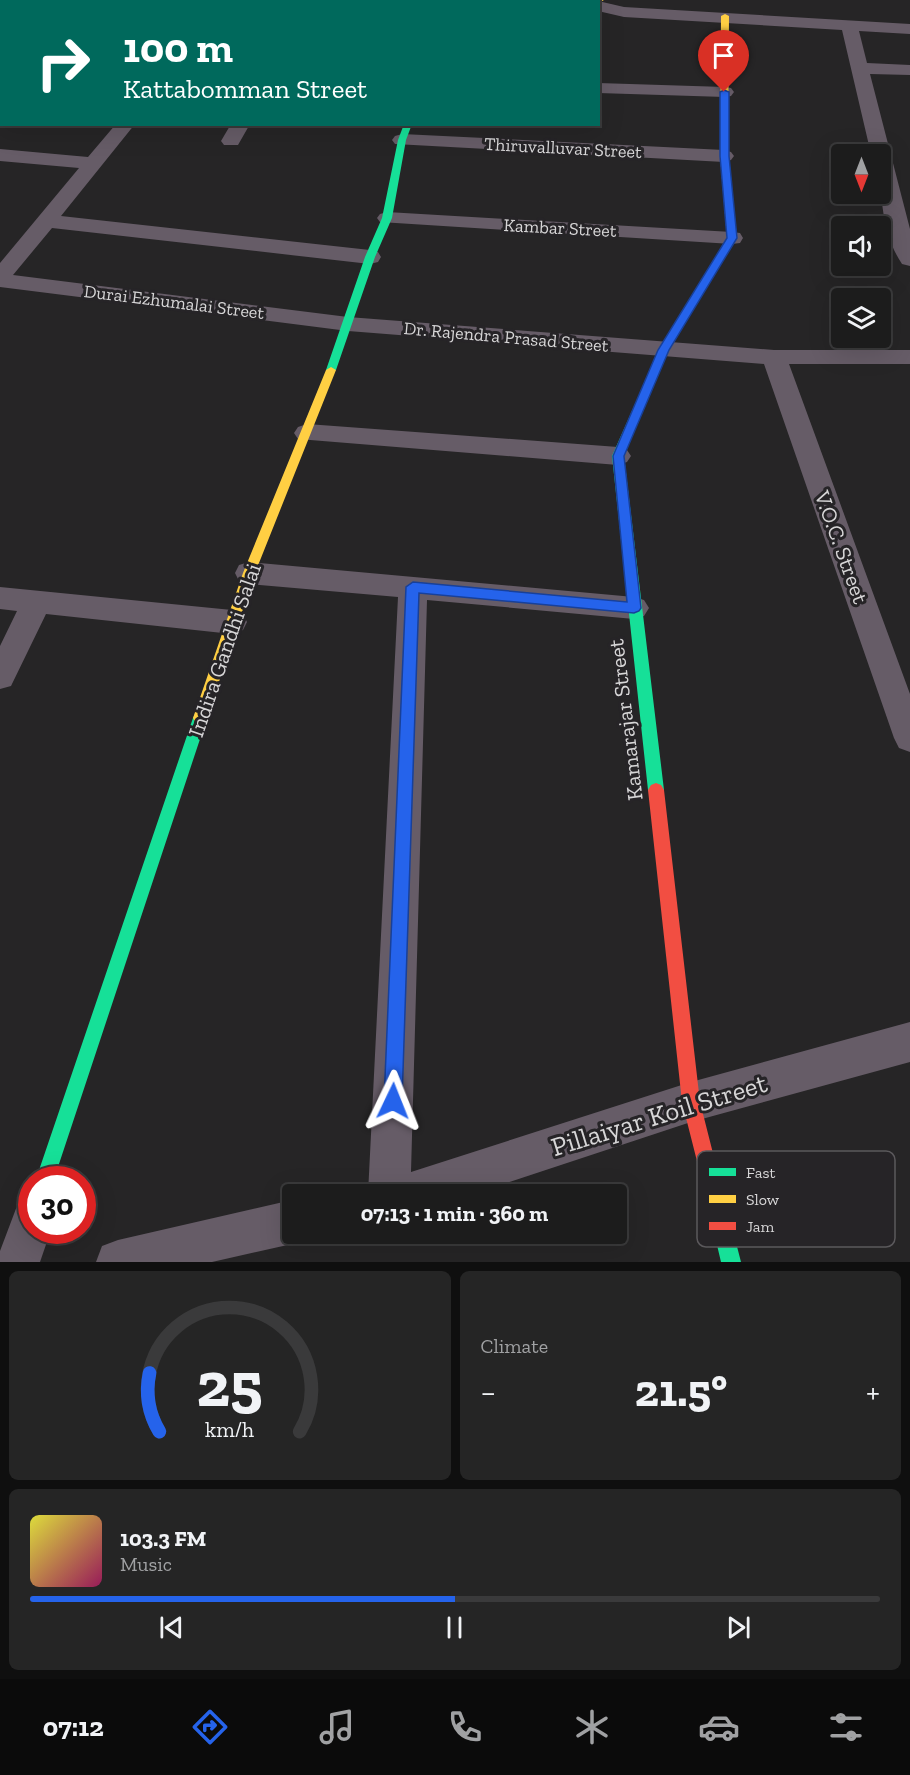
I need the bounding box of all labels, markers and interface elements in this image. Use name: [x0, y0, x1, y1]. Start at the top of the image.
text: 100 m: [123, 22, 233, 73]
icon: right: [24, 24, 102, 102]
pin: [698, 30, 749, 92]
icon: arrive: [707, 39, 740, 72]
text: Kattabomman Street: [123, 73, 367, 105]
street label: Thiruvalluvar Street: [484, 133, 643, 163]
north arrow: [831, 144, 891, 204]
map controls: [831, 144, 891, 348]
street label: Kambar Street: [503, 214, 617, 242]
button: sound: [831, 216, 891, 276]
street label: Durai Ezhumalai Street: [83, 280, 266, 324]
button: layers: [831, 288, 891, 348]
street label: Dr. Rajendra Prasad Street: [403, 317, 610, 357]
street label: V.O.C. Street: [808, 486, 875, 608]
street label: Indira Gandhi Salai: [182, 560, 267, 740]
street label: Kamarajar Street: [602, 637, 649, 802]
street label: Pillaiyar Koil Street: [547, 1067, 771, 1163]
position arrow: [361, 1069, 425, 1133]
legend: [697, 1151, 895, 1247]
text: Fast: [746, 1163, 775, 1182]
speed limit sign: 30: [18, 1166, 96, 1244]
text: Slow: [746, 1190, 780, 1209]
text: 07:13 · 1 min · 360 m: [361, 1200, 548, 1227]
text: Jam: [746, 1217, 775, 1236]
text: Climate: [481, 1334, 548, 1358]
text: 25: [197, 1347, 263, 1422]
text: 21.5°: [635, 1364, 727, 1418]
text: −: [481, 1372, 496, 1411]
text: +: [866, 1372, 880, 1411]
text: km/h: [205, 1418, 254, 1443]
text: 103.3 FM: [120, 1525, 206, 1552]
text: Music: [120, 1552, 172, 1576]
icon: previous: [155, 1611, 188, 1644]
icon: pause: [438, 1611, 471, 1644]
icon: next: [722, 1611, 755, 1644]
icon: directions: [189, 1706, 231, 1748]
icon: music: [316, 1706, 358, 1748]
icon: phone: [444, 1706, 486, 1748]
icon: climate: [571, 1706, 613, 1748]
icon: car: [698, 1706, 740, 1748]
icon: filters: [825, 1706, 867, 1748]
text: 07:12: [43, 1711, 104, 1743]

